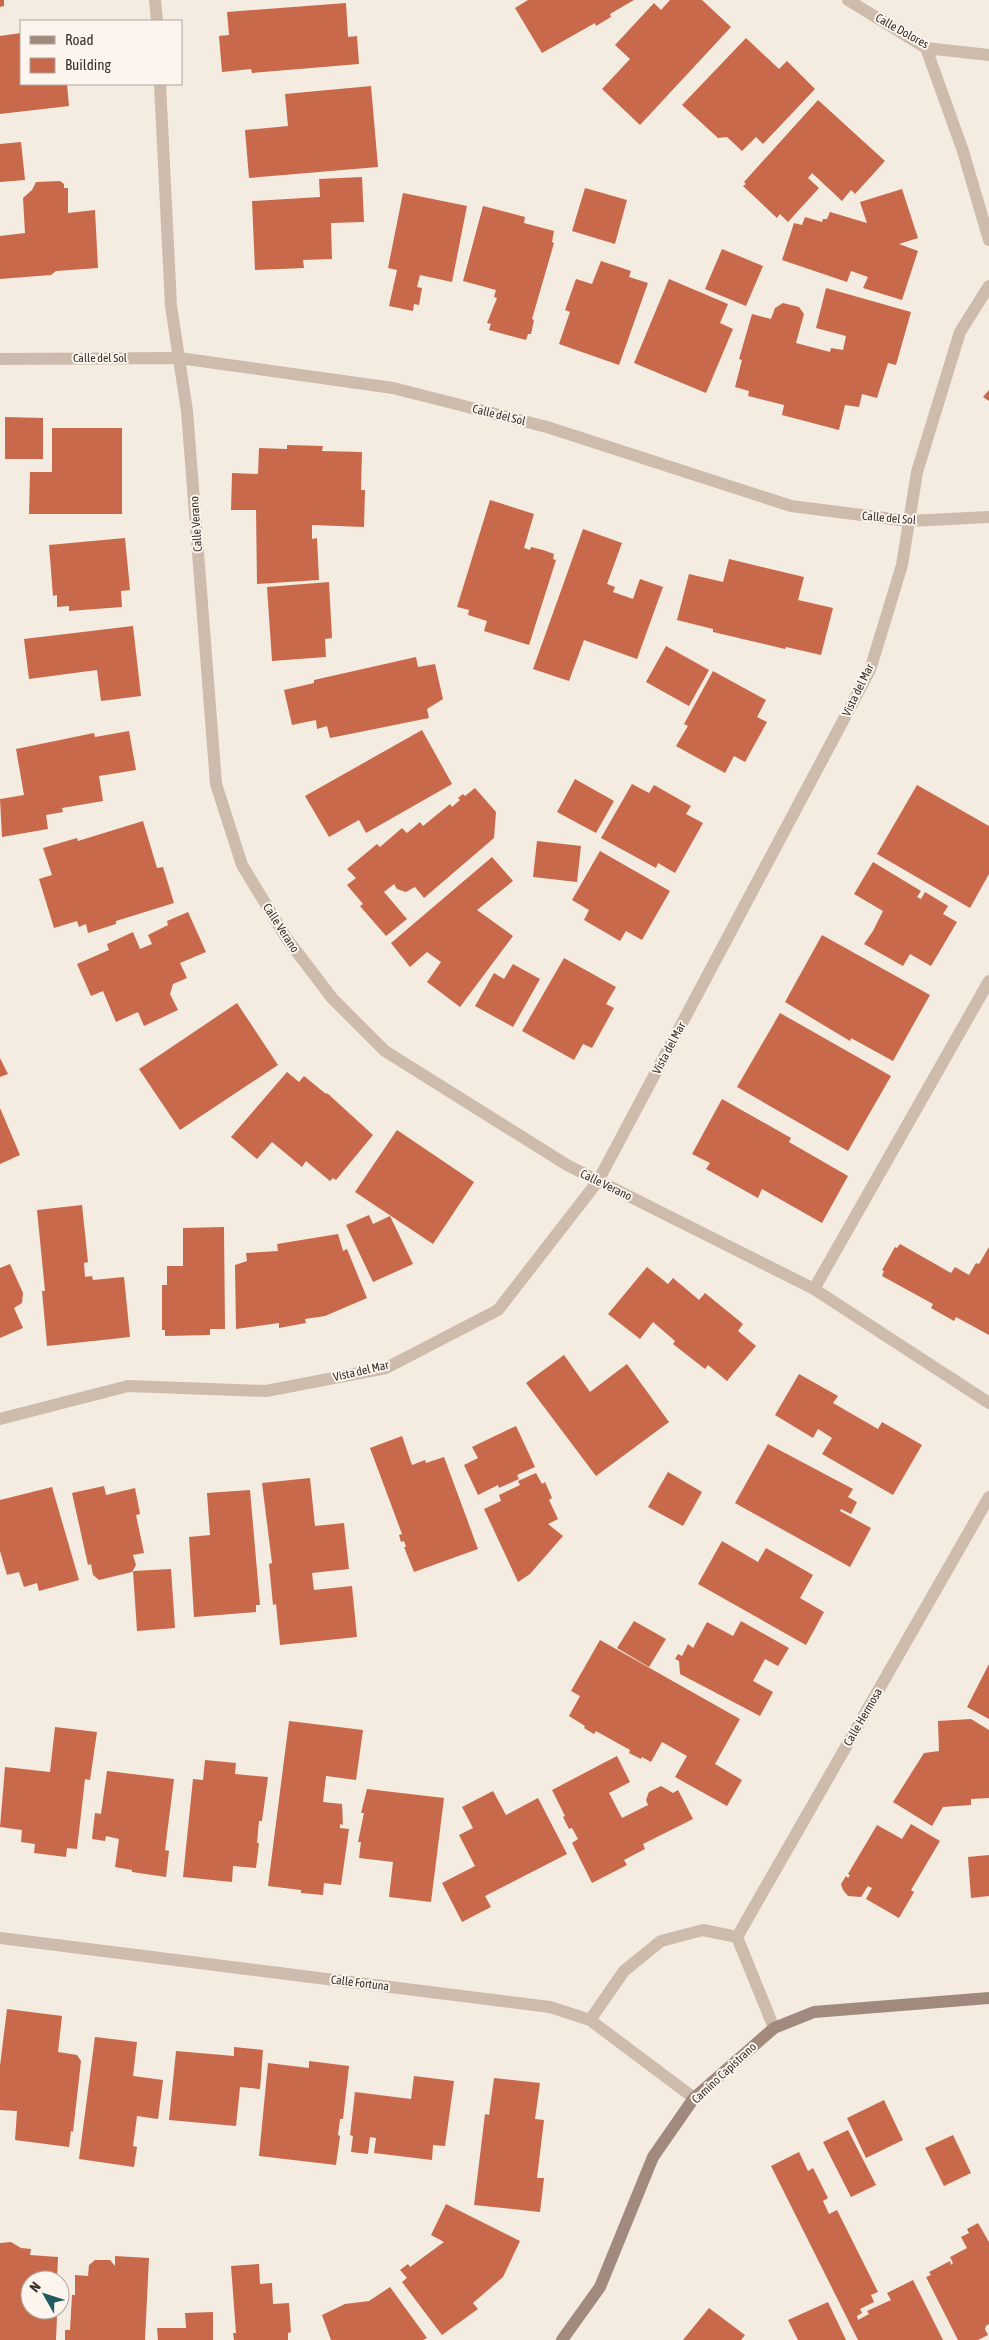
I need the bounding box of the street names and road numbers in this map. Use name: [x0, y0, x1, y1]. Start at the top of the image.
street label: Calle Dolores: [873, 11, 931, 51]
street label: Calle del Sol: [73, 351, 128, 365]
street label: Calle del Sol: [471, 402, 528, 429]
street label: Calle Verano: [187, 495, 205, 552]
street label: Calle del Sol: [861, 509, 917, 527]
street label: Vista del Mar: [839, 661, 877, 719]
street label: Calle Verano: [260, 901, 302, 955]
street label: Vista del Mar: [650, 1019, 689, 1076]
street label: Calle Verano: [578, 1167, 634, 1204]
street label: Vista del Mar: [332, 1358, 391, 1384]
street label: Calle Hermosa: [841, 1686, 885, 1748]
street label: Calle Fortuna: [330, 1972, 390, 1994]
street label: Camino Capistrano: [689, 2039, 759, 2106]

